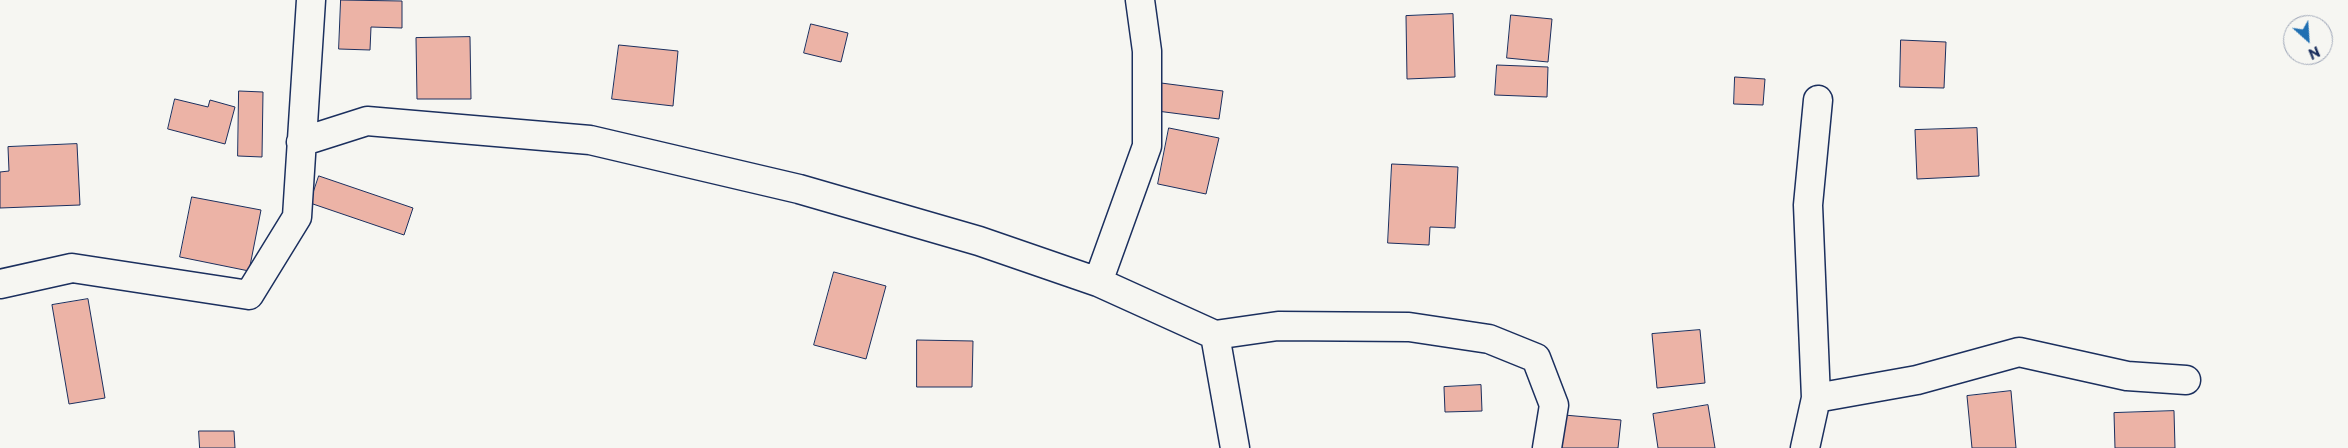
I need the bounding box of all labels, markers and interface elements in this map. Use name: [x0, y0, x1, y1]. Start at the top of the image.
north arrow: [2283, 15, 2333, 65]
text: N: [2305, 41, 2324, 65]

